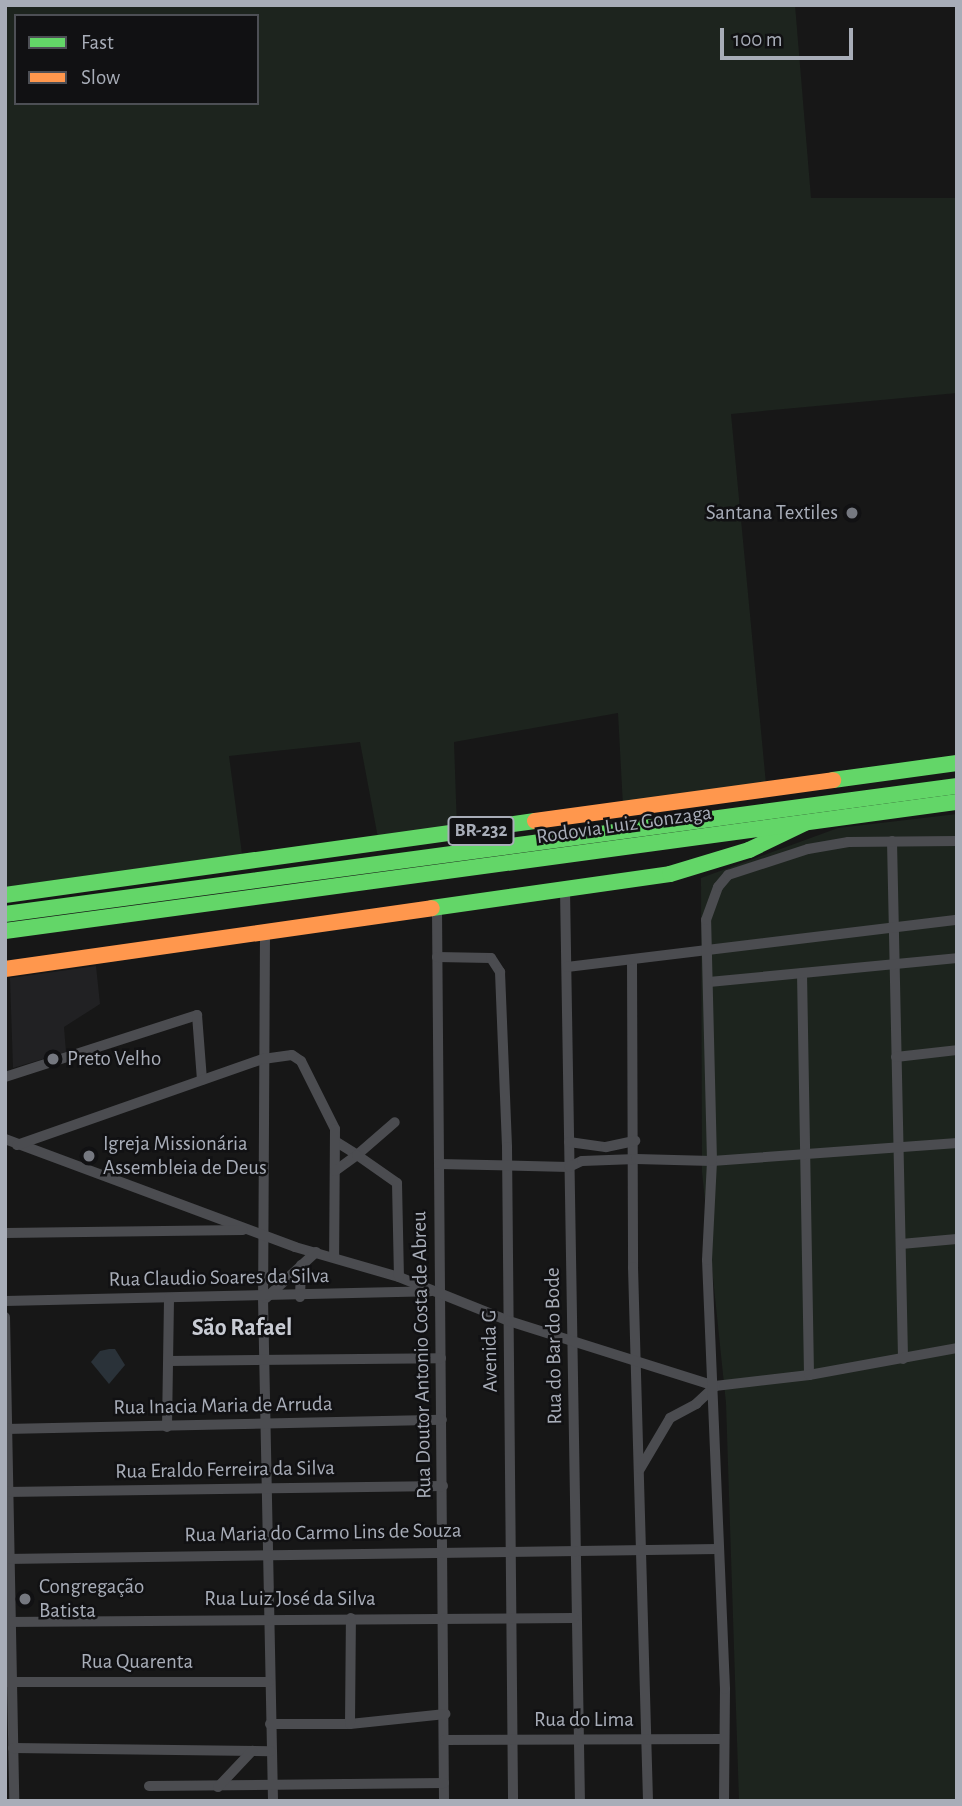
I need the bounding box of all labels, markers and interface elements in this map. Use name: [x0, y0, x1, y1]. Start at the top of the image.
legend: [14, 14, 259, 105]
scale bar: [724, 14, 857, 58]
text: 100 m: [733, 29, 783, 50]
text: Fast: [81, 32, 114, 53]
text: Slow: [81, 67, 120, 88]
place label: Santana Textiles: [706, 500, 838, 526]
marker: Santana Textiles: [844, 505, 860, 521]
street label: Rodovia Luiz Gonzaga: [535, 800, 713, 850]
road number: BR-232: [446, 816, 516, 846]
place label: Preto Velho: [67, 1046, 161, 1072]
marker: Preto Velho: [45, 1051, 61, 1067]
place label: Igreja Missionária Assembleia de Deus: [103, 1131, 267, 1181]
marker: Igreja Missionária Assembleia de Deus: [81, 1148, 97, 1164]
street label: Rua Doutor Antonio Costa de Abreu: [407, 1211, 437, 1499]
street label: Rua Claudio Soares da Silva: [108, 1263, 330, 1293]
street label: Rua do Bar do Bode: [540, 1267, 568, 1425]
street label: Avenida G: [477, 1310, 503, 1392]
district label: São Rafael: [192, 1315, 292, 1343]
street label: Rua Inacia Maria de Arruda: [113, 1391, 333, 1421]
street label: Rua Eraldo Ferreira da Silva: [115, 1455, 335, 1485]
street label: Rua Maria do Carmo Lins de Souza: [184, 1518, 462, 1548]
place label: Congregação Batista: [39, 1574, 144, 1624]
street label: Rua Luiz José da Silva: [204, 1586, 376, 1612]
marker: Congregação Batista: [17, 1591, 33, 1607]
street label: Rua Quarenta: [81, 1649, 193, 1675]
street label: Rua do Lima: [534, 1707, 634, 1733]

